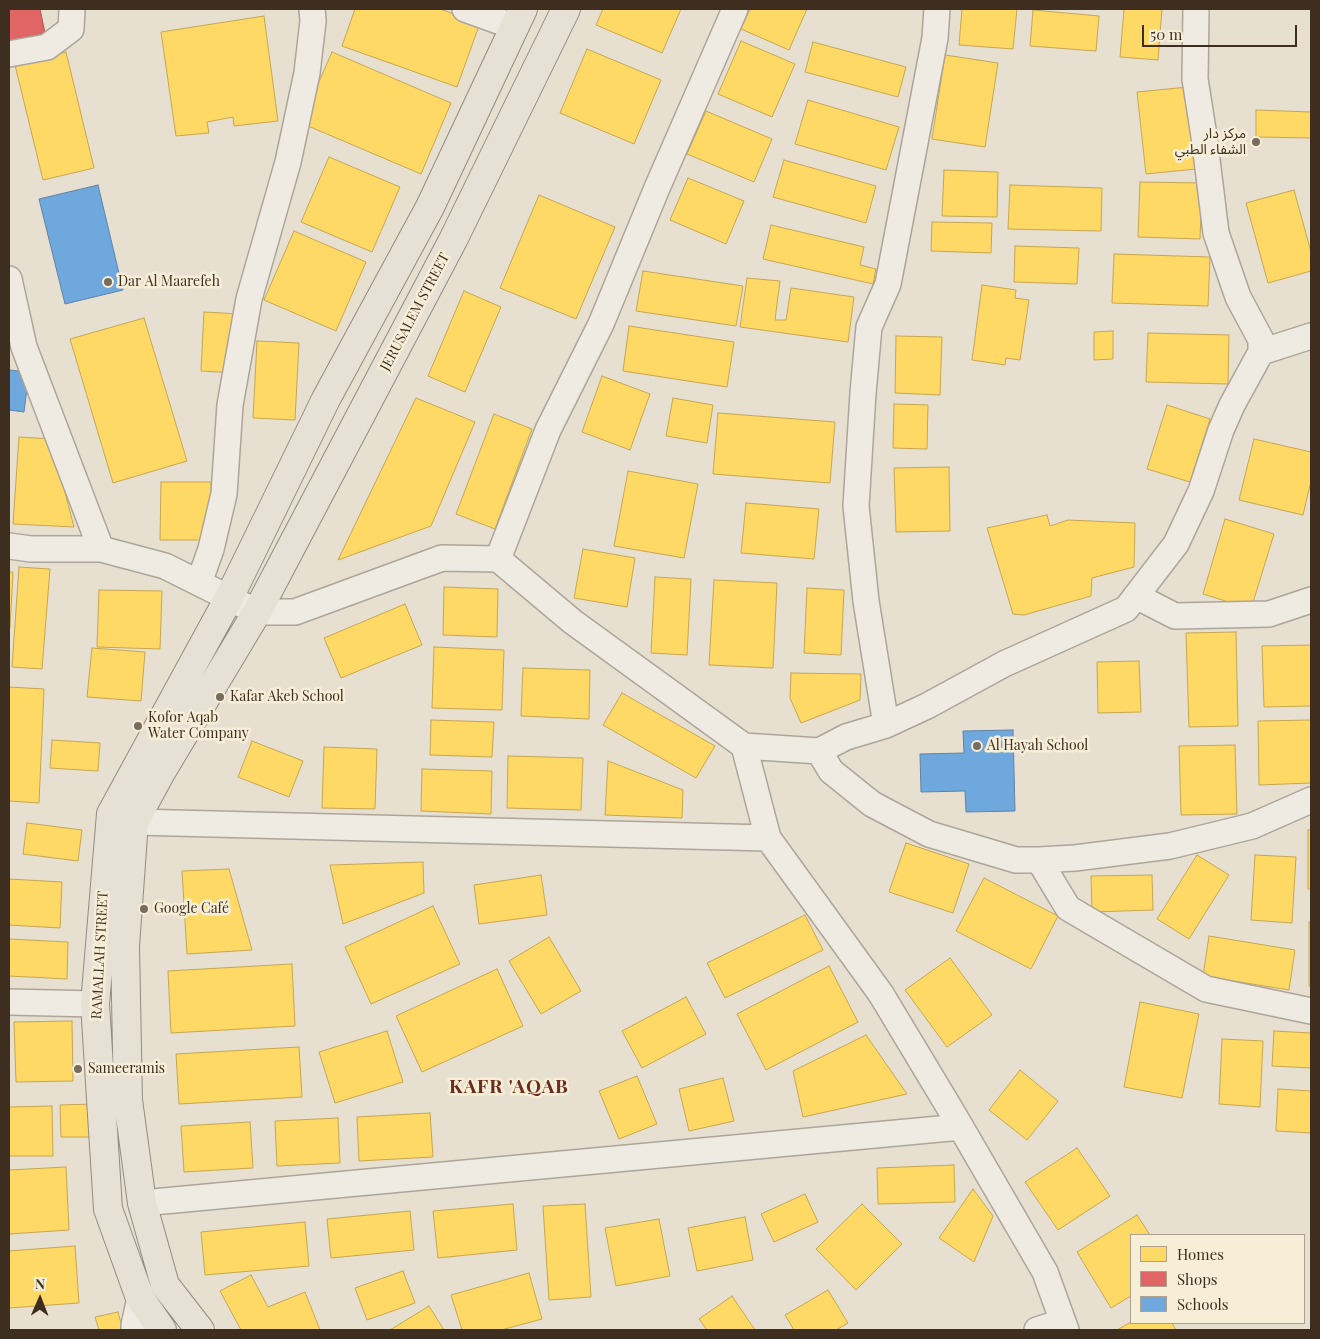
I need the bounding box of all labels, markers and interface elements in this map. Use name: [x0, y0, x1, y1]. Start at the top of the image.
scale bar: [1145, 15, 1300, 47]
text: 50 m: [1150, 24, 1182, 44]
place label: مركز دار الشفاء الطبي: [1175, 126, 1246, 158]
marker: مركز دار الشفاء الطبي: [1250, 136, 1262, 148]
street label: JERUSALEM STREET: [377, 250, 453, 374]
place label: Dar Al Maarefeh: [118, 274, 220, 290]
marker: Dar Al Maarefeh: [102, 276, 114, 288]
place label: Kafar Akeb School: [230, 689, 344, 705]
marker: Kafar Akeb School: [214, 691, 226, 703]
place label: Kofor Aqab Water Company: [148, 710, 249, 742]
marker: Kofor Aqab Water Company: [132, 720, 144, 732]
place label: Al Hayah School: [987, 738, 1088, 754]
marker: Al Hayah School: [971, 740, 983, 752]
street label: RAMALLAH STREET: [88, 890, 112, 1020]
place label: Google Café: [154, 901, 229, 917]
marker: Google Café: [138, 903, 150, 915]
place label: Sameeramis: [88, 1061, 165, 1077]
marker: Sameeramis: [72, 1063, 84, 1075]
district label: KAFR 'AQAB: [448, 1076, 570, 1098]
legend: [1130, 1234, 1305, 1324]
text: Homes: [1177, 1244, 1224, 1264]
text: Shops: [1177, 1269, 1218, 1289]
north arrow: [15, 1274, 65, 1324]
text: N: [35, 1274, 45, 1293]
text: Schools: [1177, 1294, 1229, 1314]

